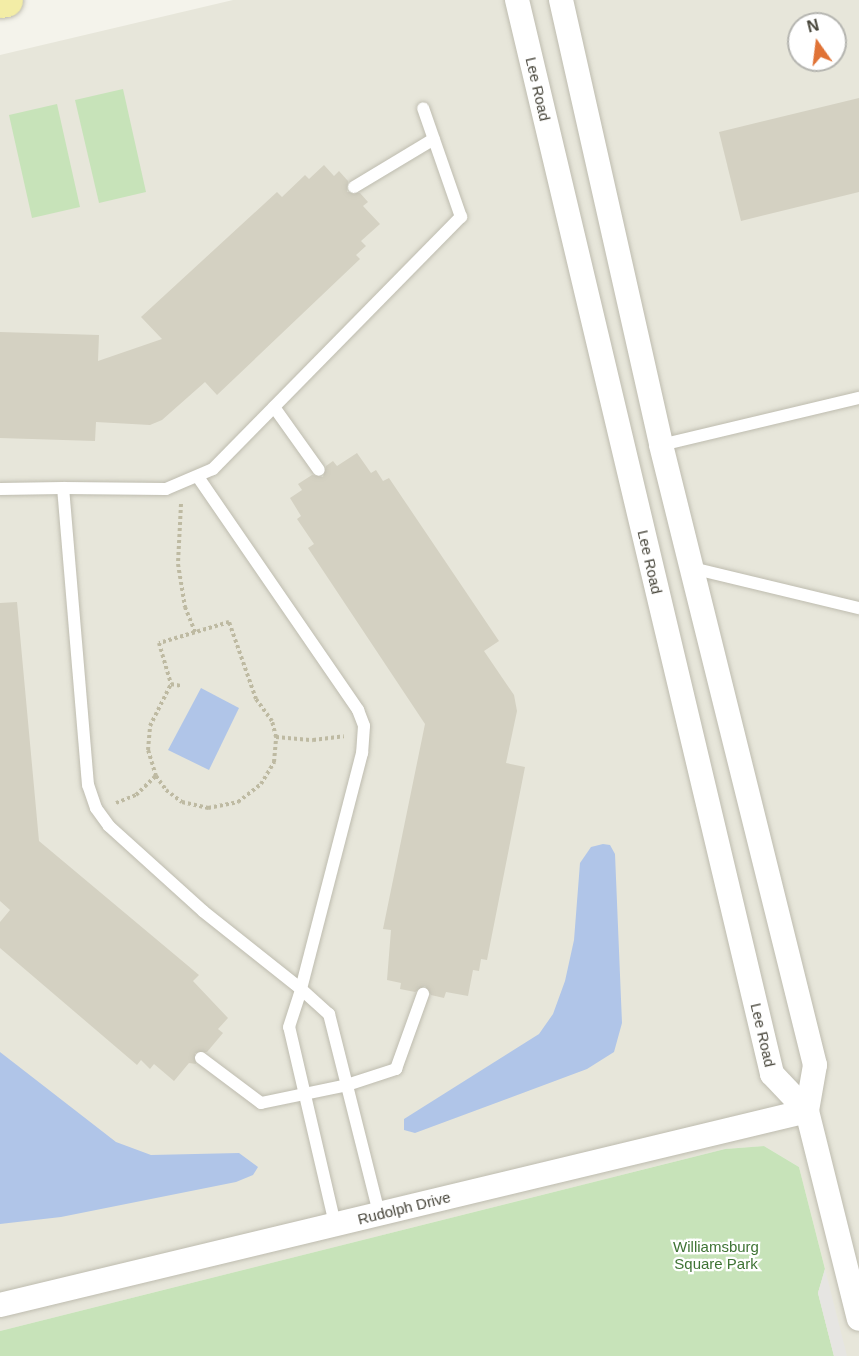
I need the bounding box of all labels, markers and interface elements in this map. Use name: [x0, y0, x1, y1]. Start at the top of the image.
north arrow: [787, 12, 847, 72]
text: N: [805, 16, 821, 36]
street label: Lee Road: [522, 55, 554, 123]
street label: Lee Road: [634, 528, 666, 596]
street label: Lee Road: [747, 1001, 779, 1069]
street label: Rudolph Drive: [356, 1188, 452, 1228]
park label: Williamsburg Square Park: [673, 1237, 759, 1272]

